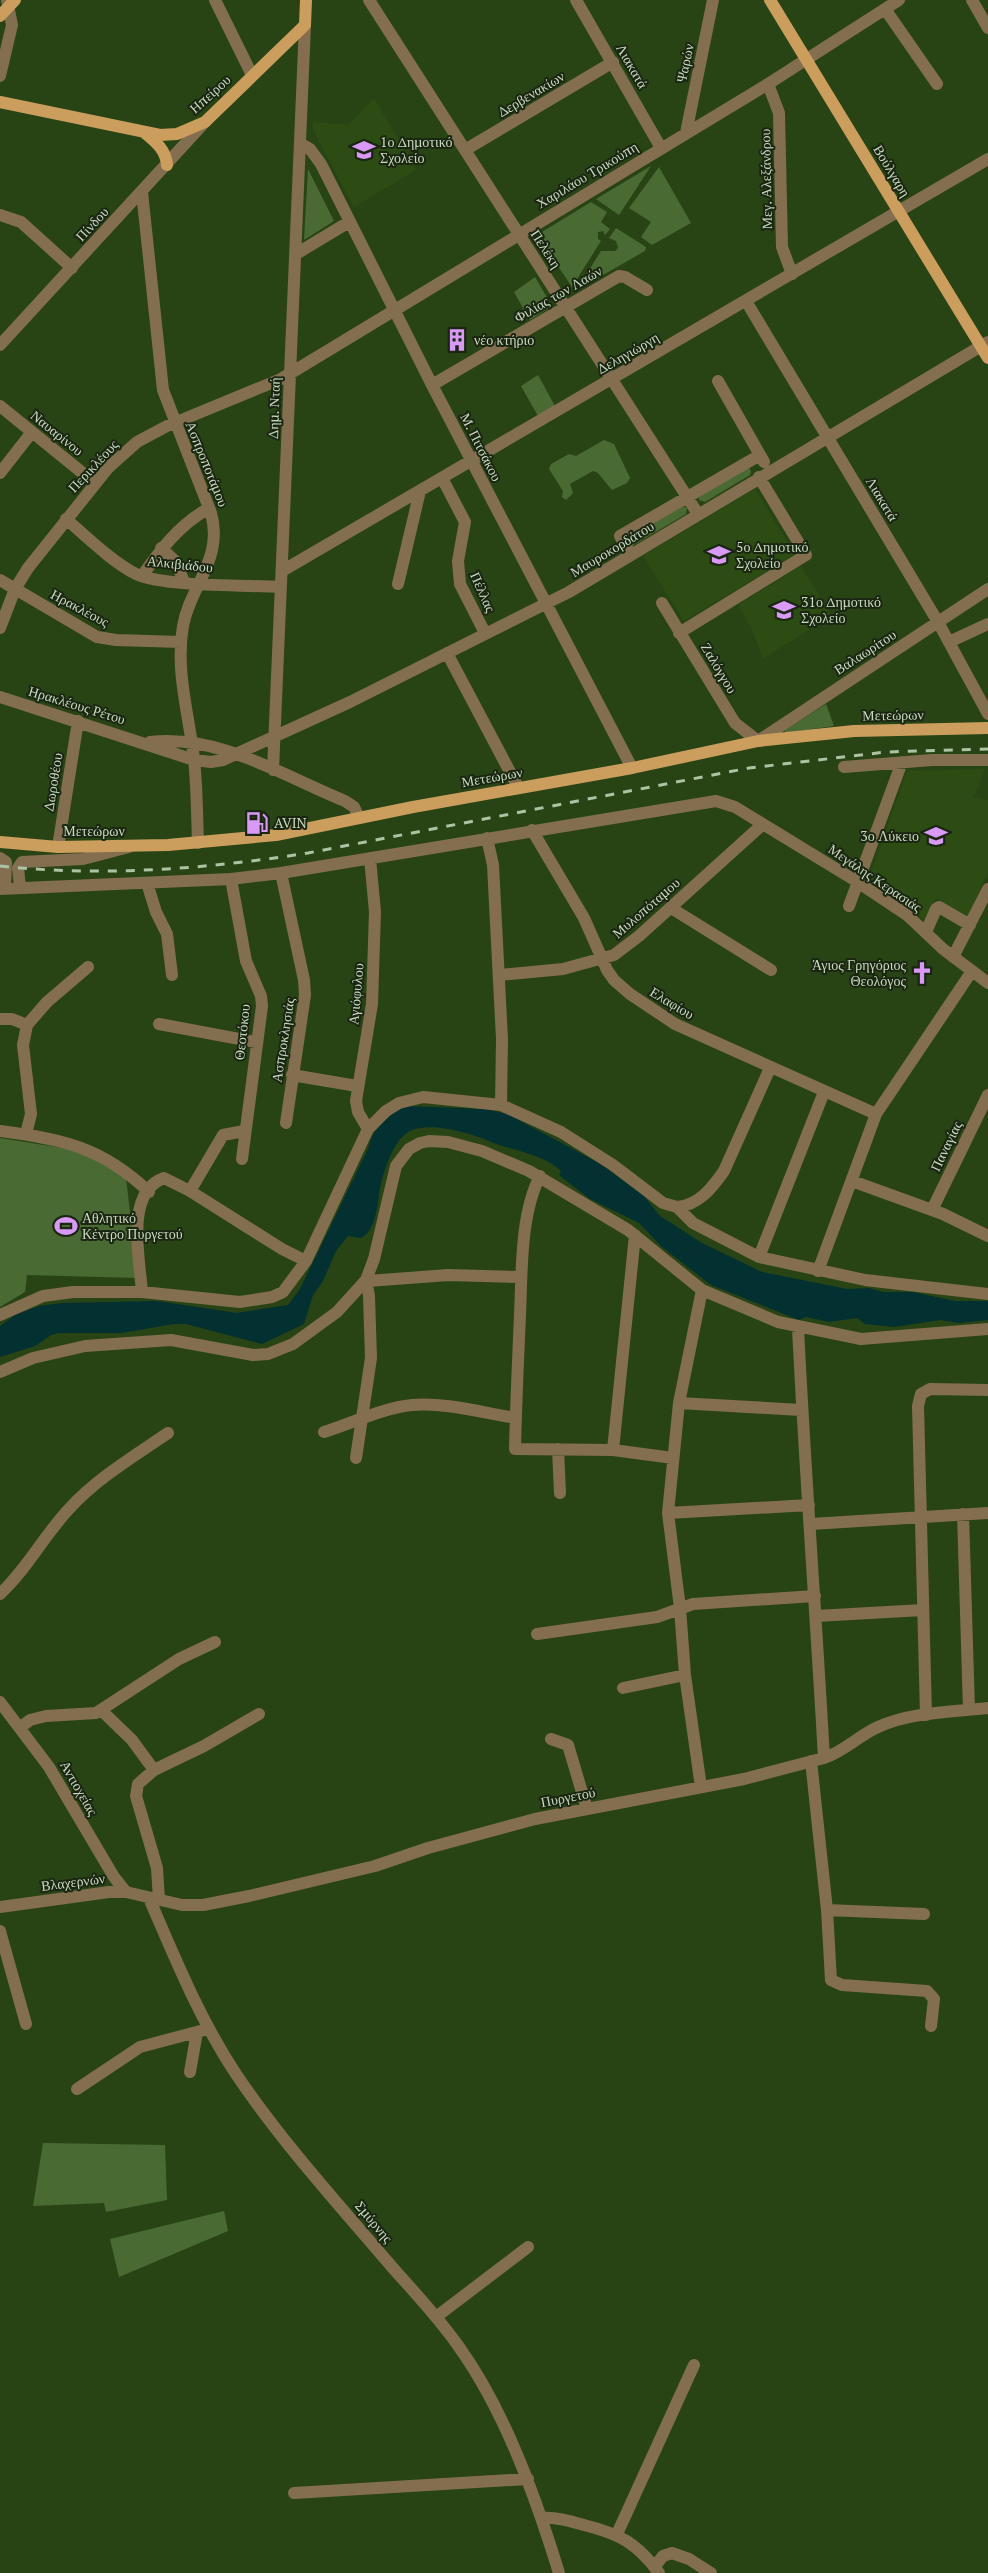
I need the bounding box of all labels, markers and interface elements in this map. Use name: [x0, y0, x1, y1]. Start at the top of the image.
street label: Λιακατά: [612, 40, 653, 92]
street label: Ψαρών: [671, 42, 698, 84]
street label: Δερβενακίων: [494, 66, 568, 121]
street label: Ηπείρου: [185, 70, 234, 117]
street label: Μεγ. Αλεξάνδρου: [755, 128, 776, 230]
place label: 1ο Δημοτικό Σχολείο: [380, 132, 452, 167]
school or university icon: 1ο Δημοτικό Σχολείο: [351, 137, 377, 163]
street label: Χαριλάου Τρικούπη: [532, 137, 641, 212]
street label: Βούλγαρη: [869, 141, 915, 200]
street label: Πίνδου: [71, 202, 113, 245]
street label: Πελέκη: [527, 226, 566, 272]
street label: Φιλίας των Λαών: [510, 261, 605, 326]
building icon: νέο κτήριο: [444, 327, 470, 353]
street label: Δεληγιώργη: [593, 327, 662, 378]
place label: νέο κτήριο: [474, 330, 534, 349]
street label: Δημ. Νταή: [263, 377, 284, 439]
street label: Ναυαρίνου: [27, 405, 88, 460]
street label: Μ. Πιτσάκου: [456, 409, 507, 484]
street label: Ασπροποτάμου: [182, 418, 233, 510]
street label: Περικλέους: [63, 435, 122, 496]
street label: Λιακατά: [862, 473, 903, 525]
street label: Μαυροκορδάτου: [566, 516, 657, 581]
place label: 5ο Δημοτικό Σχολείο: [736, 537, 808, 572]
school or university icon: 5ο Δημοτικό Σχολείο: [706, 542, 732, 568]
street label: Αλκιβιάδου: [146, 551, 214, 576]
street label: Πέλλας: [466, 569, 501, 615]
street label: Ηρακλέους: [48, 584, 113, 631]
place label: 31ο Δημοτικό Σχολείο: [801, 592, 881, 627]
school or university icon: 31ο Δημοτικό Σχολείο: [771, 597, 797, 623]
street label: Βαλαωρίτου: [830, 624, 899, 679]
street label: Ζαλόγγου: [697, 639, 742, 697]
street label: Ηρακλέους Ρέτου: [26, 681, 128, 728]
street label: Μετεώρων: [862, 704, 924, 725]
street label: Δωροθέου: [39, 751, 66, 812]
street label: Μετεώρων: [460, 762, 524, 791]
fuel station icon: AVIN: [244, 810, 270, 836]
place label: AVIN: [274, 813, 307, 832]
street label: Μετεώρων: [63, 821, 125, 840]
school or university icon: 3ο Λύκειο: [923, 823, 949, 849]
place label: 3ο Λύκειο: [860, 826, 919, 845]
street label: Μεγάλης Κερασιάς: [825, 839, 926, 916]
street label: Μυλοπόταμου: [608, 873, 684, 942]
place label: Άγιος Γρηγόριος Θεολόγος: [812, 955, 906, 990]
church icon: Άγιος Γρηγόριος Θεολόγος: [909, 960, 935, 986]
street label: Αγιόφυλου: [343, 962, 368, 1026]
street label: Ελαφίου: [647, 982, 698, 1023]
street label: Ασπροκλησιάς: [266, 996, 299, 1084]
street label: Θεοτόκου: [229, 1003, 254, 1061]
street label: Παναγίας: [925, 1117, 966, 1174]
place label: Αθλητικό Κέντρο Πυργετού: [82, 1208, 183, 1243]
sports icon: Αθλητικό Κέντρο Πυργετού: [53, 1213, 79, 1239]
street label: Αντιοχείας: [56, 1757, 103, 1819]
street label: Πυργετού: [539, 1782, 597, 1811]
street label: Βλαχερνών: [40, 1868, 106, 1895]
street label: Σμύρνης: [351, 2197, 398, 2247]

